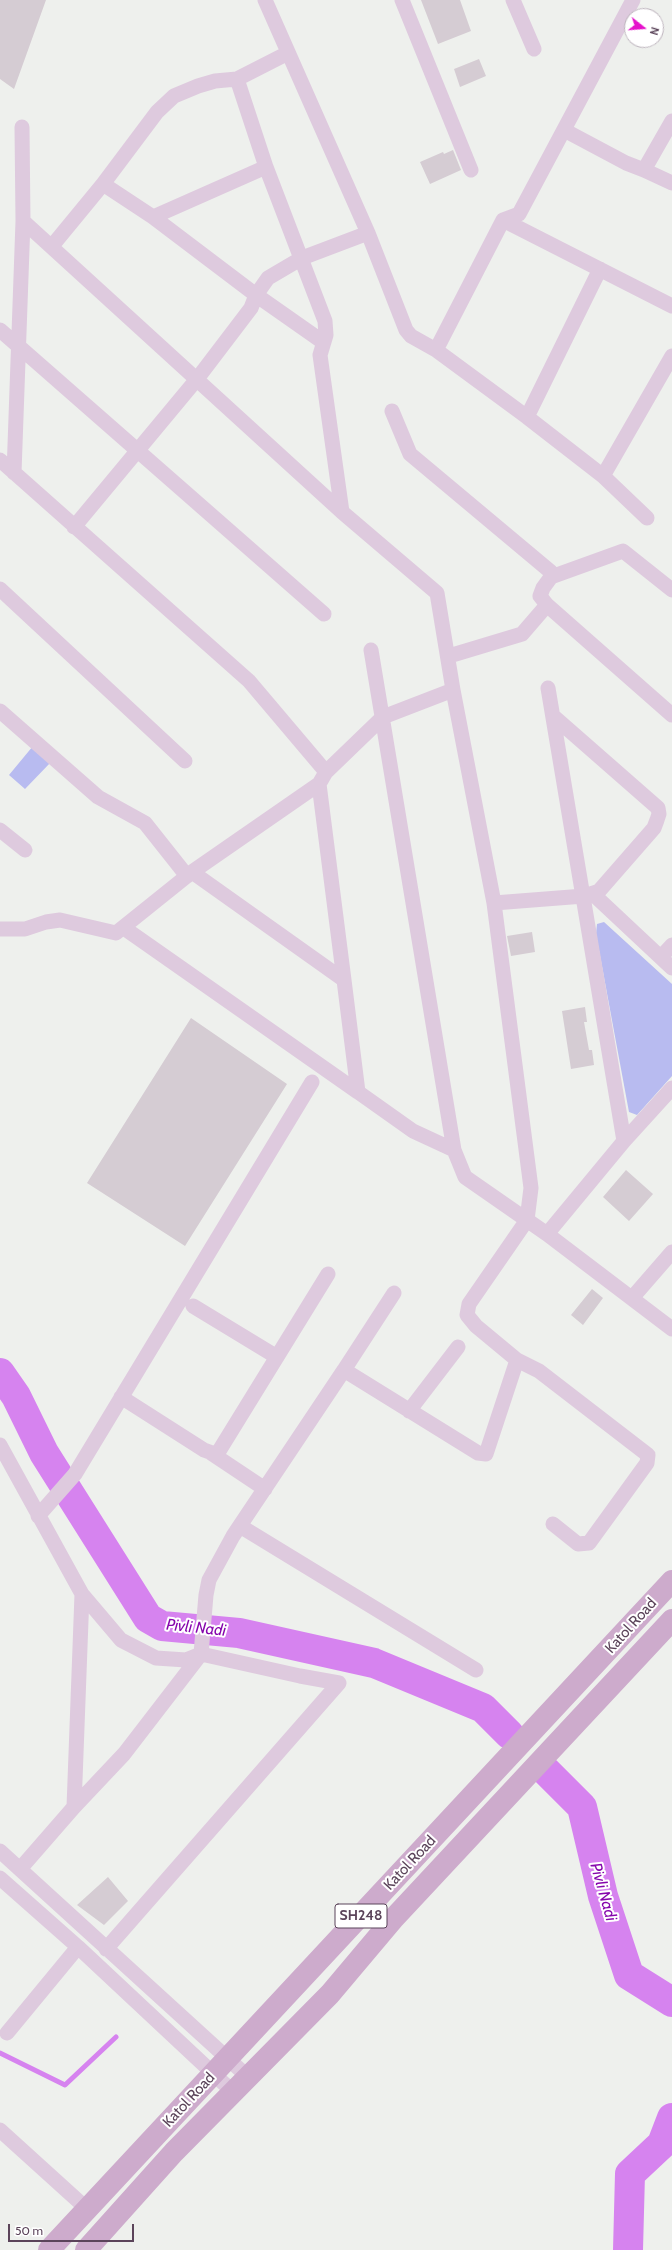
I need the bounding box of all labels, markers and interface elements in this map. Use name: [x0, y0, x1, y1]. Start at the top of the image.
north arrow: [624, 8, 664, 48]
text: N: [647, 25, 662, 37]
street label: Katol Road: [601, 1595, 661, 1657]
water label: Pivli Nadi: [165, 1615, 227, 1641]
street label: Katol Road: [380, 1832, 440, 1894]
water label: Pivli Nadi: [586, 1861, 620, 1923]
road number: SH248: [335, 1904, 387, 1928]
street label: Katol Road: [159, 2069, 219, 2131]
scale bar: [10, 2216, 136, 2242]
text: 50 m: [15, 2223, 43, 2238]

